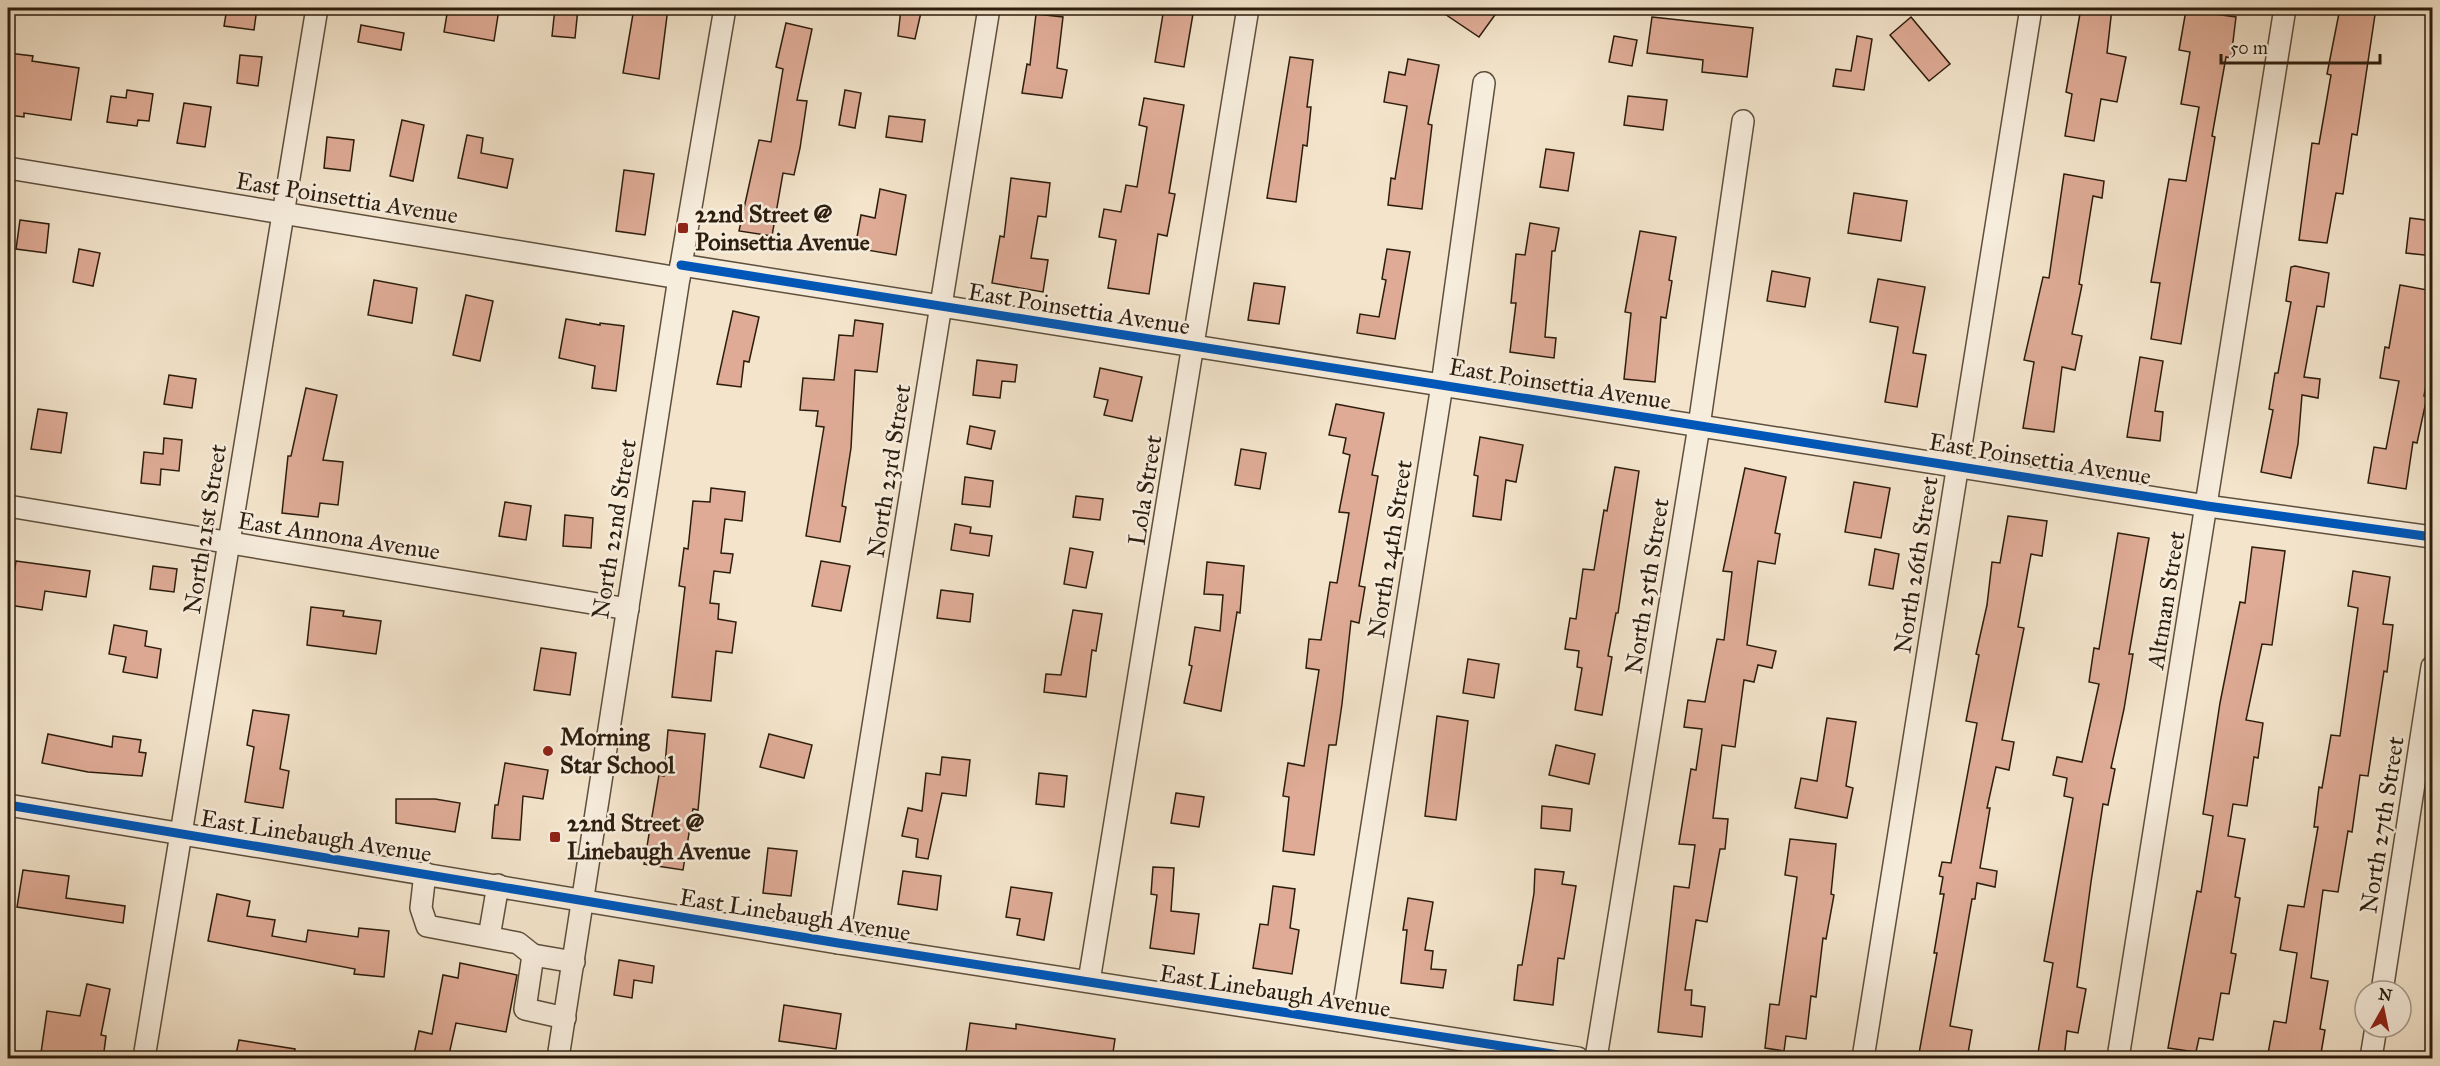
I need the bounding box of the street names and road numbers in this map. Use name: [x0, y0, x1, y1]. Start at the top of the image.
street label: East Poinsettia Avenue: [234, 166, 460, 230]
street label: East Poinsettia Avenue: [966, 277, 1192, 341]
street label: East Poinsettia Avenue: [1447, 352, 1673, 416]
street label: North 23rd Street: [860, 382, 918, 560]
street label: East Poinsettia Avenue: [1927, 427, 2153, 491]
street label: Lola Street: [1121, 432, 1169, 547]
street label: North 22nd Street: [585, 436, 643, 621]
street label: North 21st Street: [177, 441, 233, 616]
street label: North 24th Street: [1361, 457, 1419, 640]
street label: North 26th Street: [1887, 474, 1945, 656]
street label: North 25th Street: [1618, 495, 1676, 676]
street label: East Annona Avenue: [236, 505, 442, 567]
street label: Altman Street: [2140, 528, 2192, 672]
street label: North 27th Street: [2353, 734, 2411, 916]
street label: East Linebaugh Avenue: [198, 803, 434, 869]
street label: East Linebaugh Avenue: [677, 882, 913, 948]
street label: East Linebaugh Avenue: [1157, 958, 1393, 1024]

